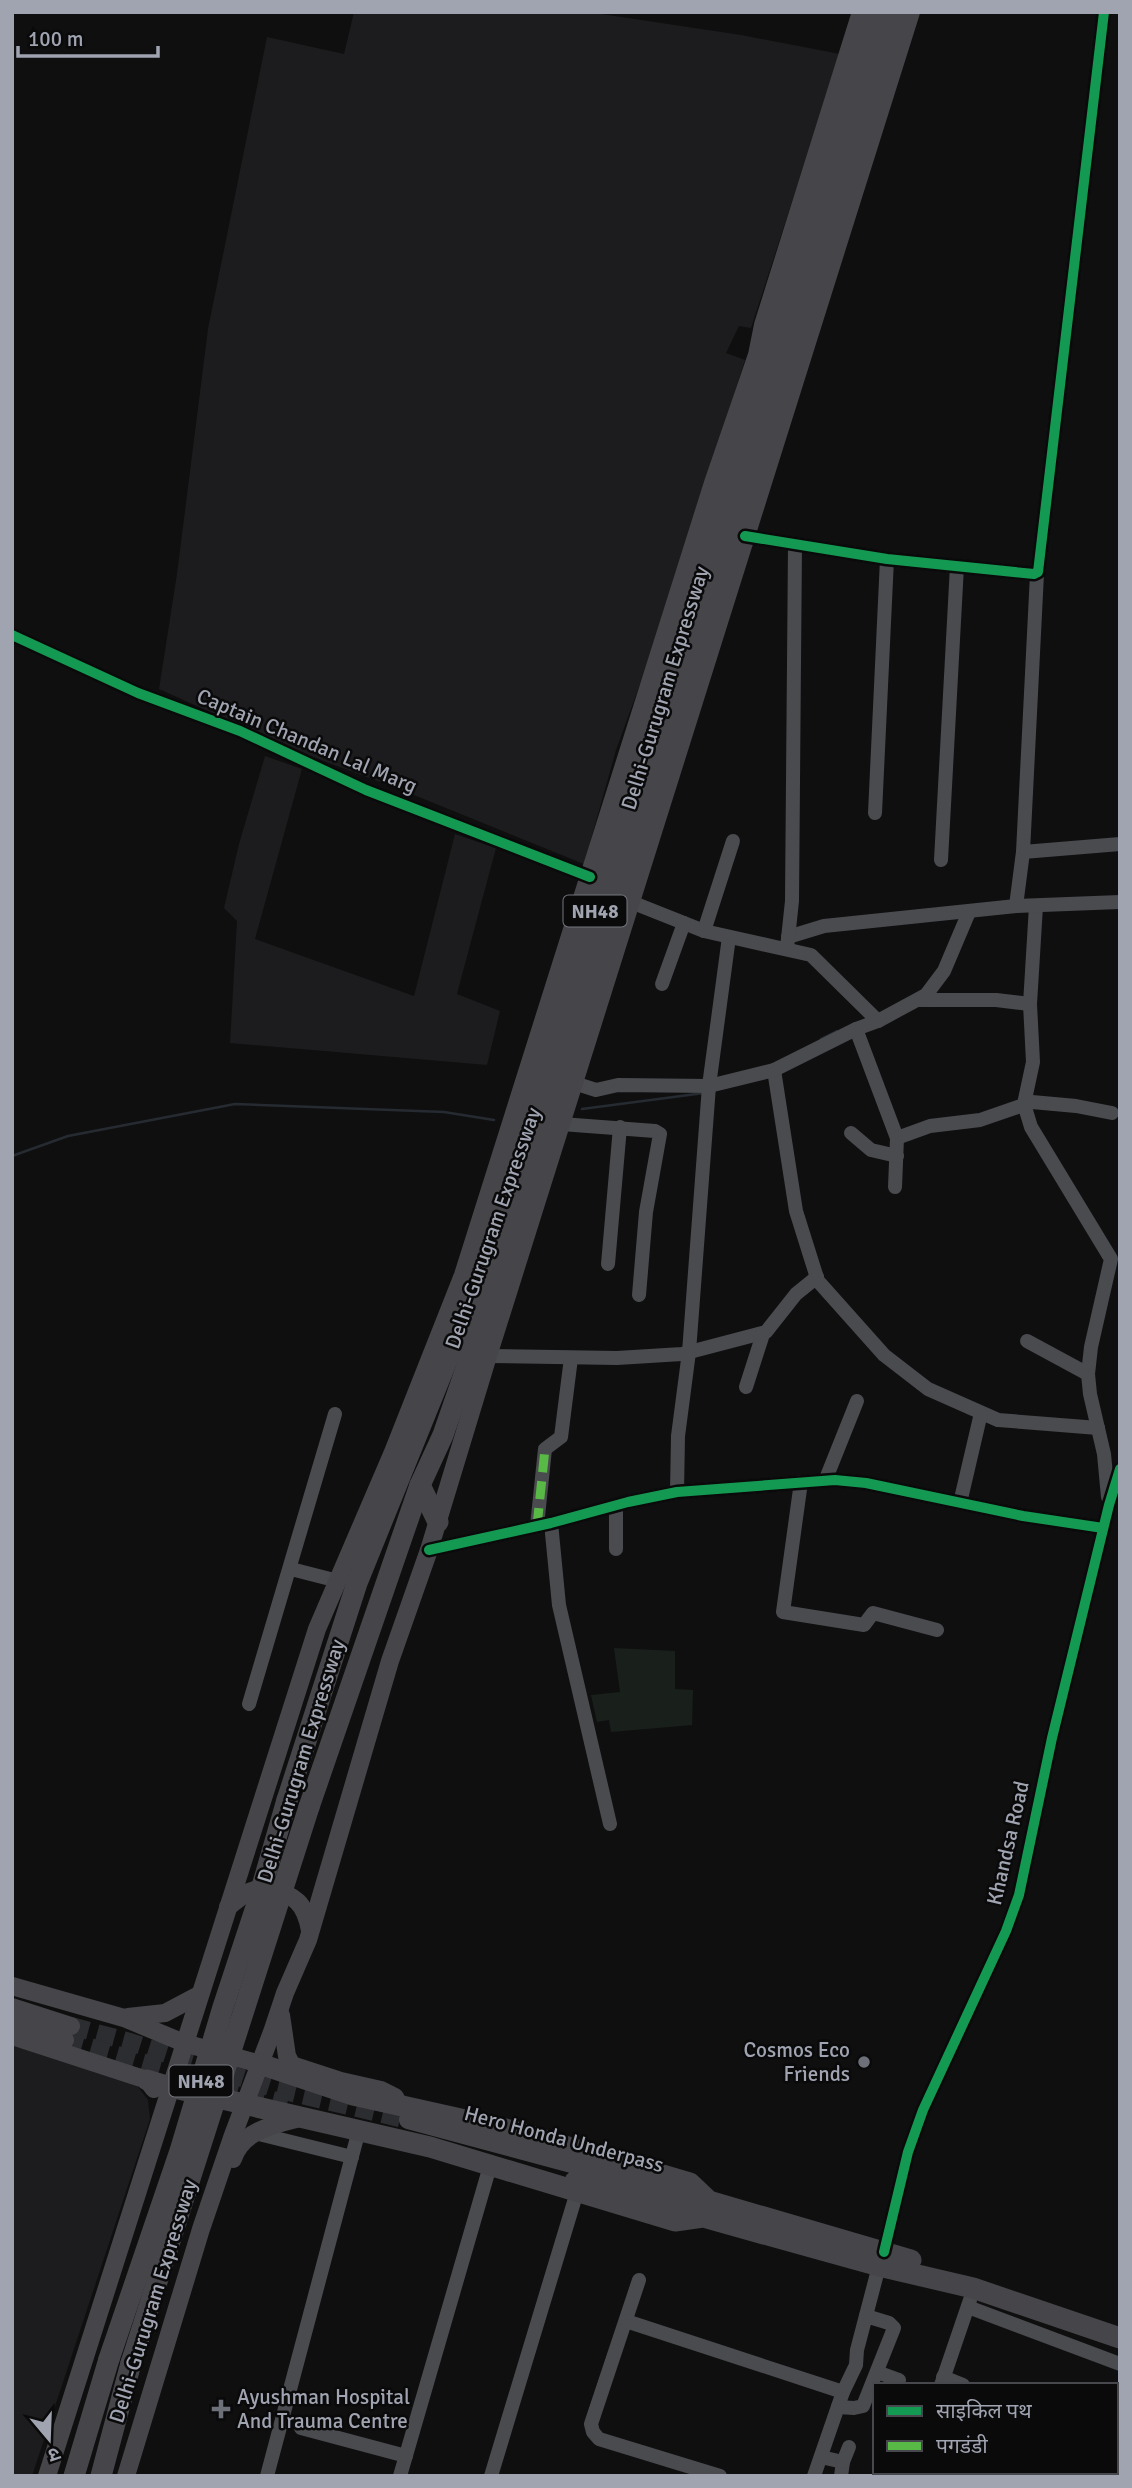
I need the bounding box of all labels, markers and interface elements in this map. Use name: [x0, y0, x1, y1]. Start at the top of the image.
scale bar: [18, 14, 158, 58]
text: 100 m: [28, 26, 83, 52]
street label: Delhi-Gurugram Expressway: [615, 563, 715, 813]
street label: Captain Chandan Lal Marg: [193, 683, 421, 799]
road number: NH48: [564, 896, 626, 926]
street label: Delhi-Gurugram Expressway: [439, 1104, 547, 1352]
street label: Delhi-Gurugram Expressway: [251, 1636, 351, 1886]
street label: Khandsa Road: [981, 1778, 1035, 1908]
place label: Cosmos Eco Friends: [744, 2037, 850, 2087]
marker: Cosmos Eco Friends: [856, 2054, 872, 2070]
road number: NH48: [170, 2066, 232, 2096]
street label: Hero Honda Underpass: [461, 2100, 667, 2178]
street label: Delhi-Gurugram Expressway: [103, 2176, 203, 2426]
legend: [873, 2383, 1118, 2474]
place label: Ayushman Hospital And Trauma Centre: [237, 2384, 410, 2434]
text: साइकिल पथ: [936, 2398, 1032, 2424]
marker: Ayushman Hospital And Trauma Centre: [211, 2399, 231, 2419]
north arrow: [14, 2404, 84, 2474]
text: पगडंडी: [936, 2433, 988, 2459]
text: उ: [44, 2441, 63, 2468]

